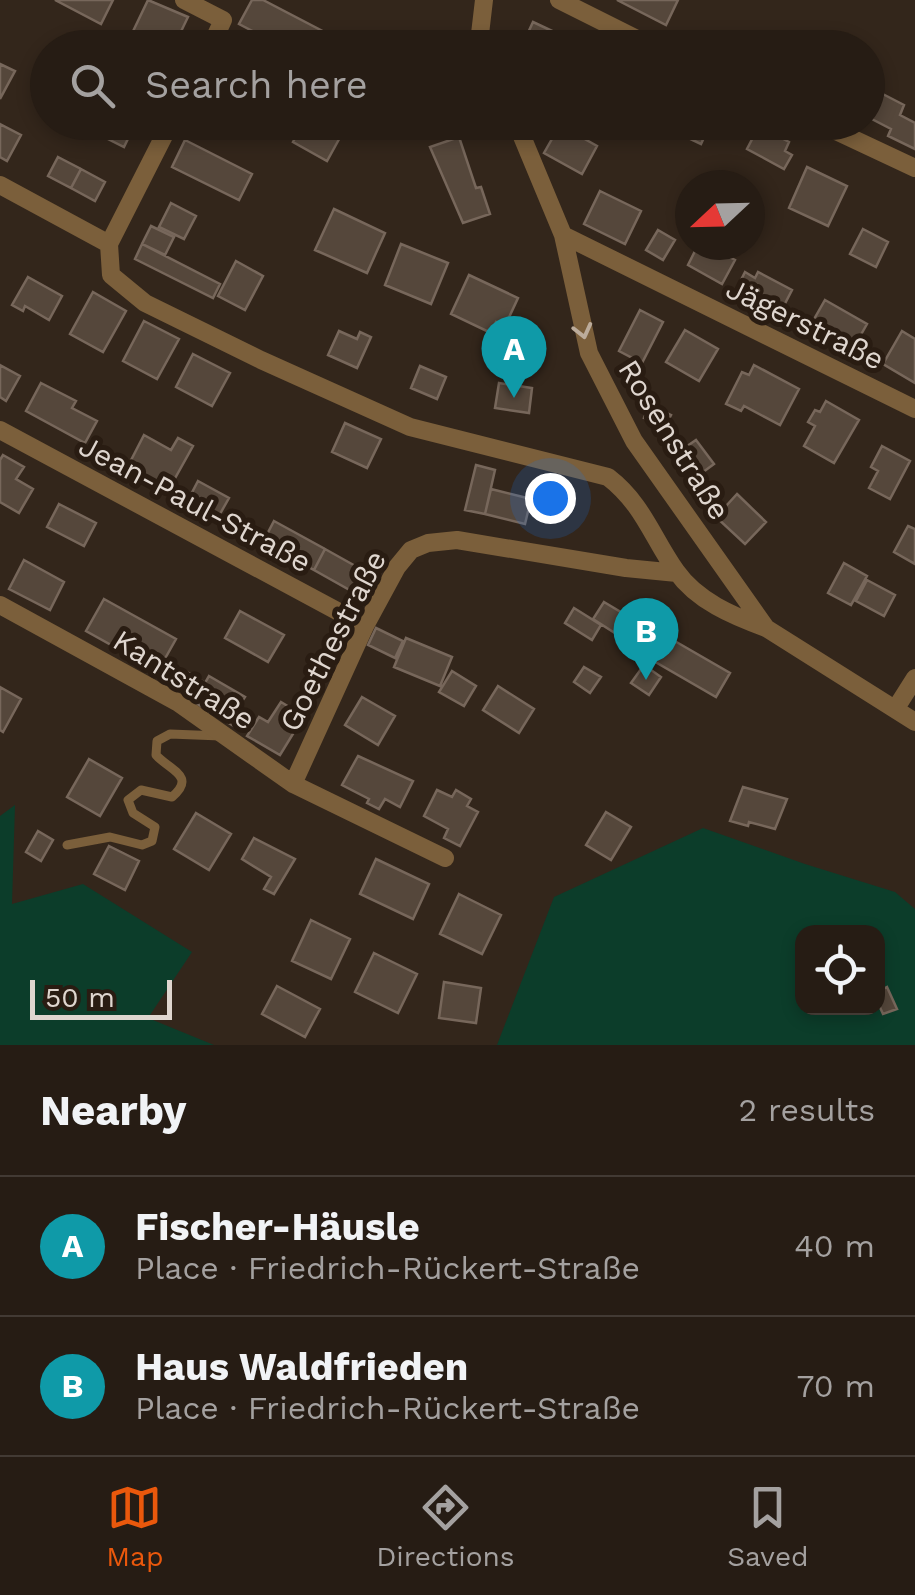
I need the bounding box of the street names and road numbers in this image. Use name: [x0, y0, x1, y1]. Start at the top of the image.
street label: Jägerstraße: [721, 270, 890, 377]
street label: Rosenstraße: [611, 353, 738, 526]
street label: Jean-Paul-Straße: [73, 428, 317, 579]
street label: Goethestraße: [272, 545, 393, 737]
street label: Kantstraße: [107, 622, 261, 737]

